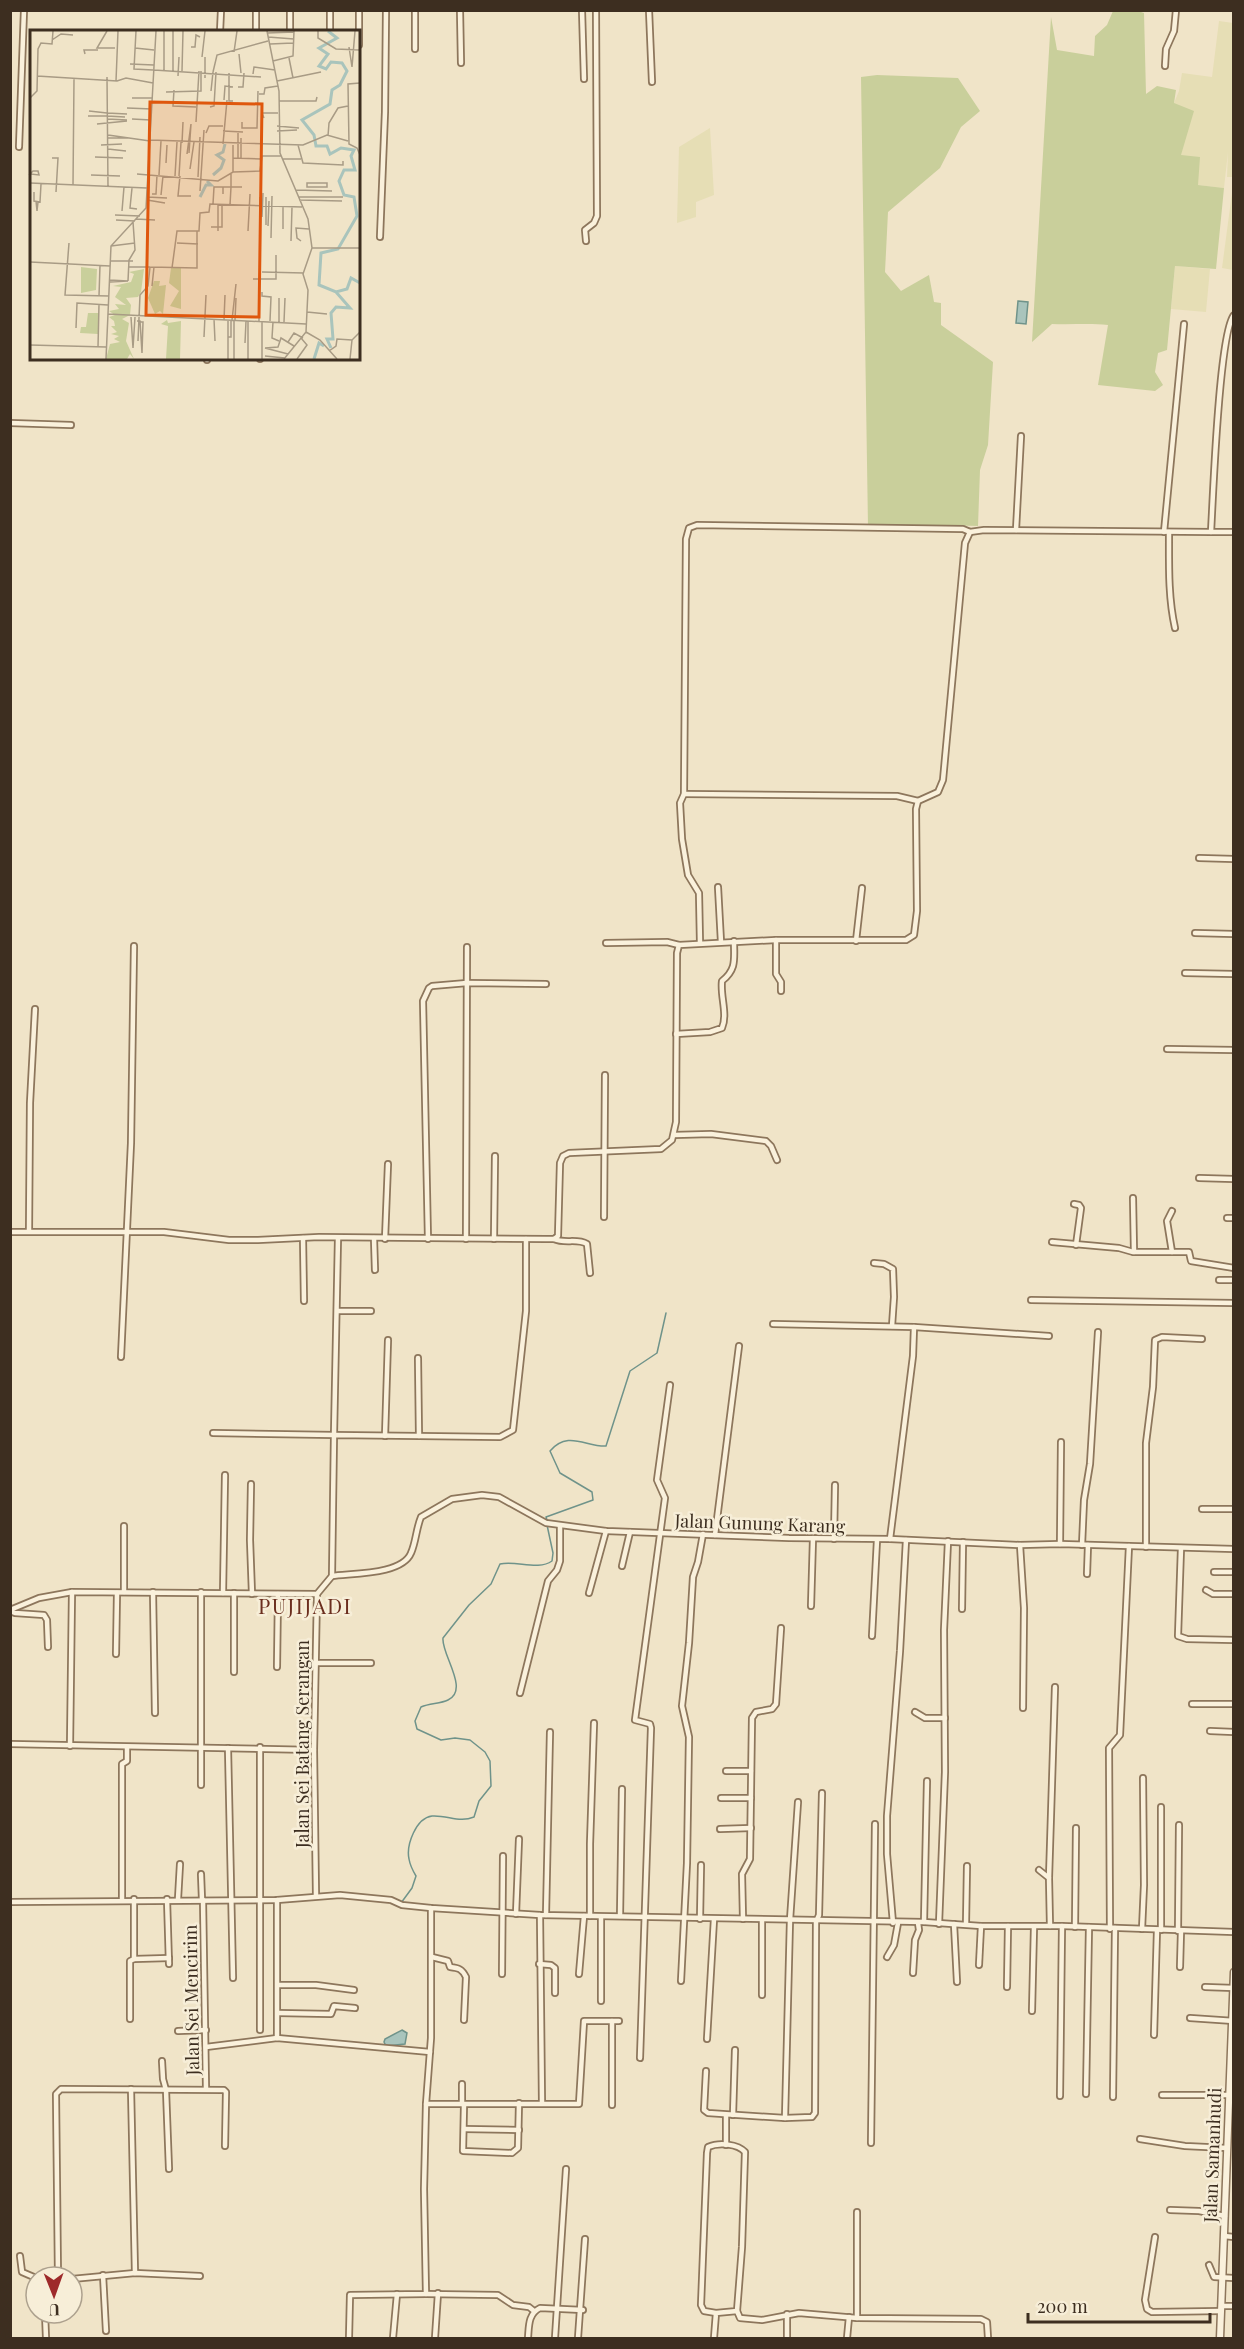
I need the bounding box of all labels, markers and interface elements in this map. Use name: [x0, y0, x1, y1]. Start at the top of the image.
inset map: [30, 30, 360, 360]
street label: Jalan Gunung Karang: [673, 1508, 846, 1538]
district label: PUJIJADI: [258, 1591, 352, 1619]
street label: Jalan Sei Batang Serangan: [290, 1640, 314, 1849]
street label: Jalan Sei Mencirim: [178, 1924, 204, 2077]
street label: Jalan Samanhudi: [1198, 2087, 1226, 2224]
north arrow: [24, 2265, 84, 2325]
scale bar: [1028, 2286, 1210, 2324]
text: 200 m: [1037, 2294, 1088, 2318]
text: U: [49, 2300, 60, 2321]

